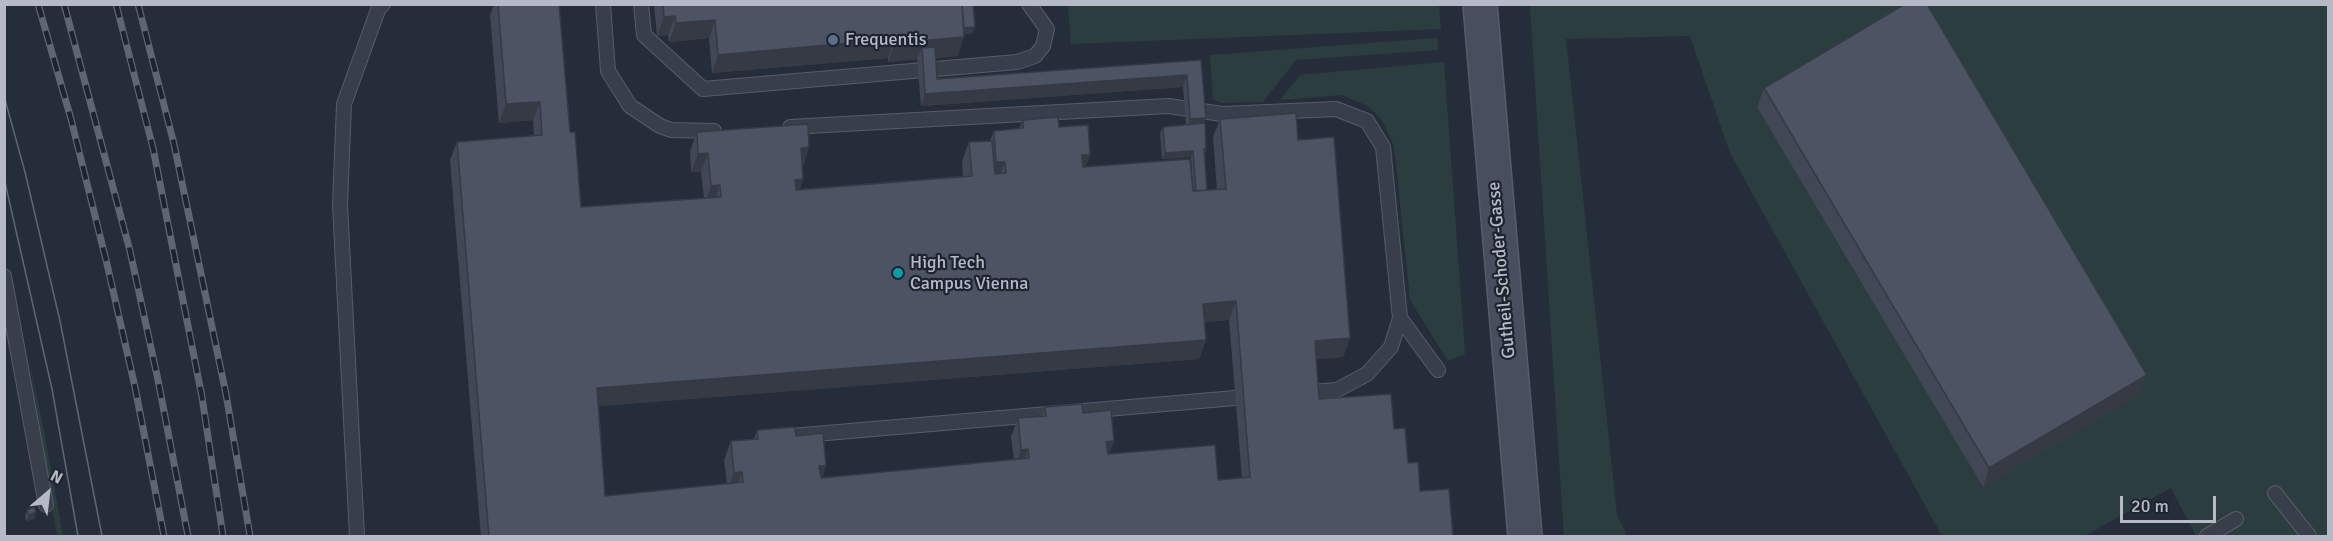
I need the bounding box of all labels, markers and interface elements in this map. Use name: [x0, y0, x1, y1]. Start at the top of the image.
place label: Frequentis: [845, 29, 927, 51]
marker: Frequentis: [826, 33, 840, 47]
street label: Gutheil-Schoder-Gasse: [1484, 181, 1520, 359]
place label: High Tech Campus Vienna: [910, 252, 1028, 294]
marker: High Tech Campus Vienna: [891, 266, 905, 280]
north arrow: [18, 463, 78, 523]
text: N: [47, 466, 66, 489]
scale bar: [2123, 484, 2219, 522]
text: 20 m: [2131, 495, 2169, 517]

